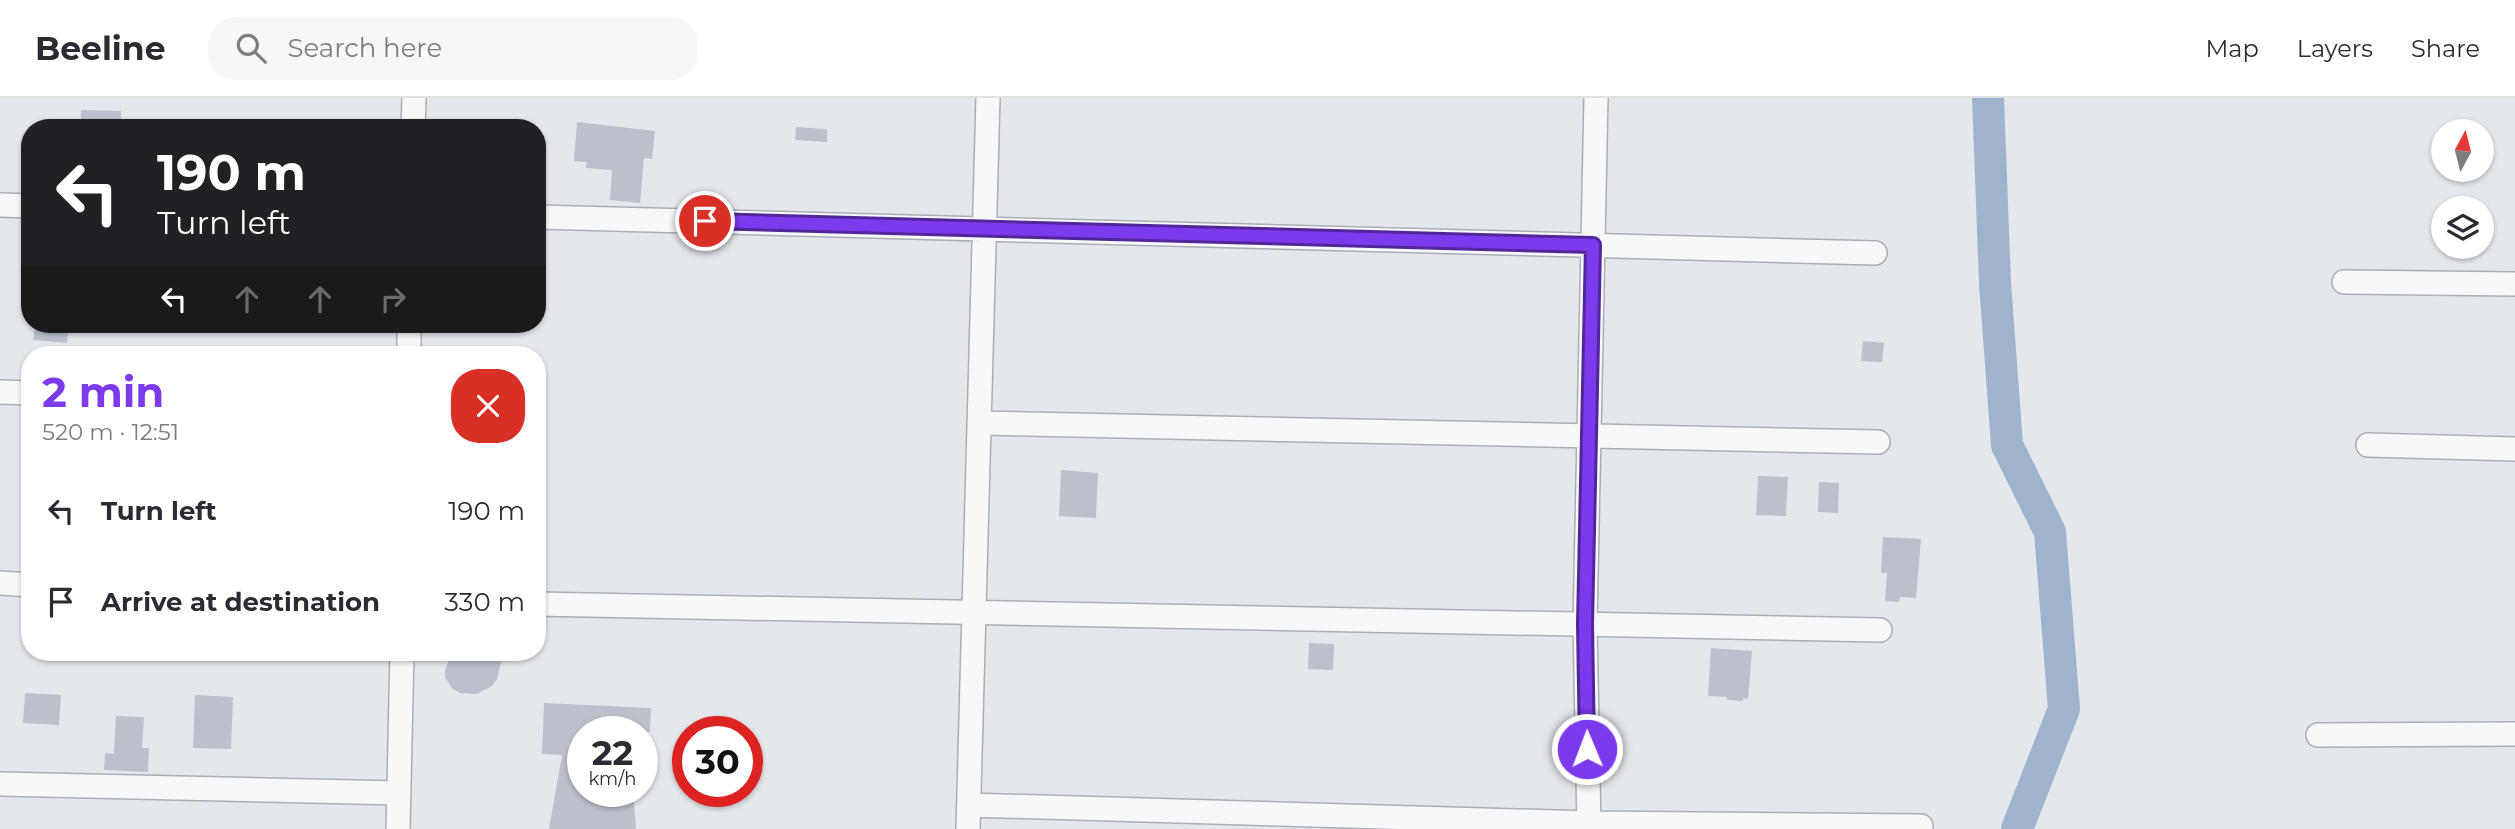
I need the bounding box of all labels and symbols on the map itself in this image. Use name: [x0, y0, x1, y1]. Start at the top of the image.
north arrow: [2431, 119, 2494, 182]
pin: [675, 191, 735, 251]
position arrow: [1550, 712, 1624, 786]
speed limit sign: 30: [672, 716, 763, 807]

